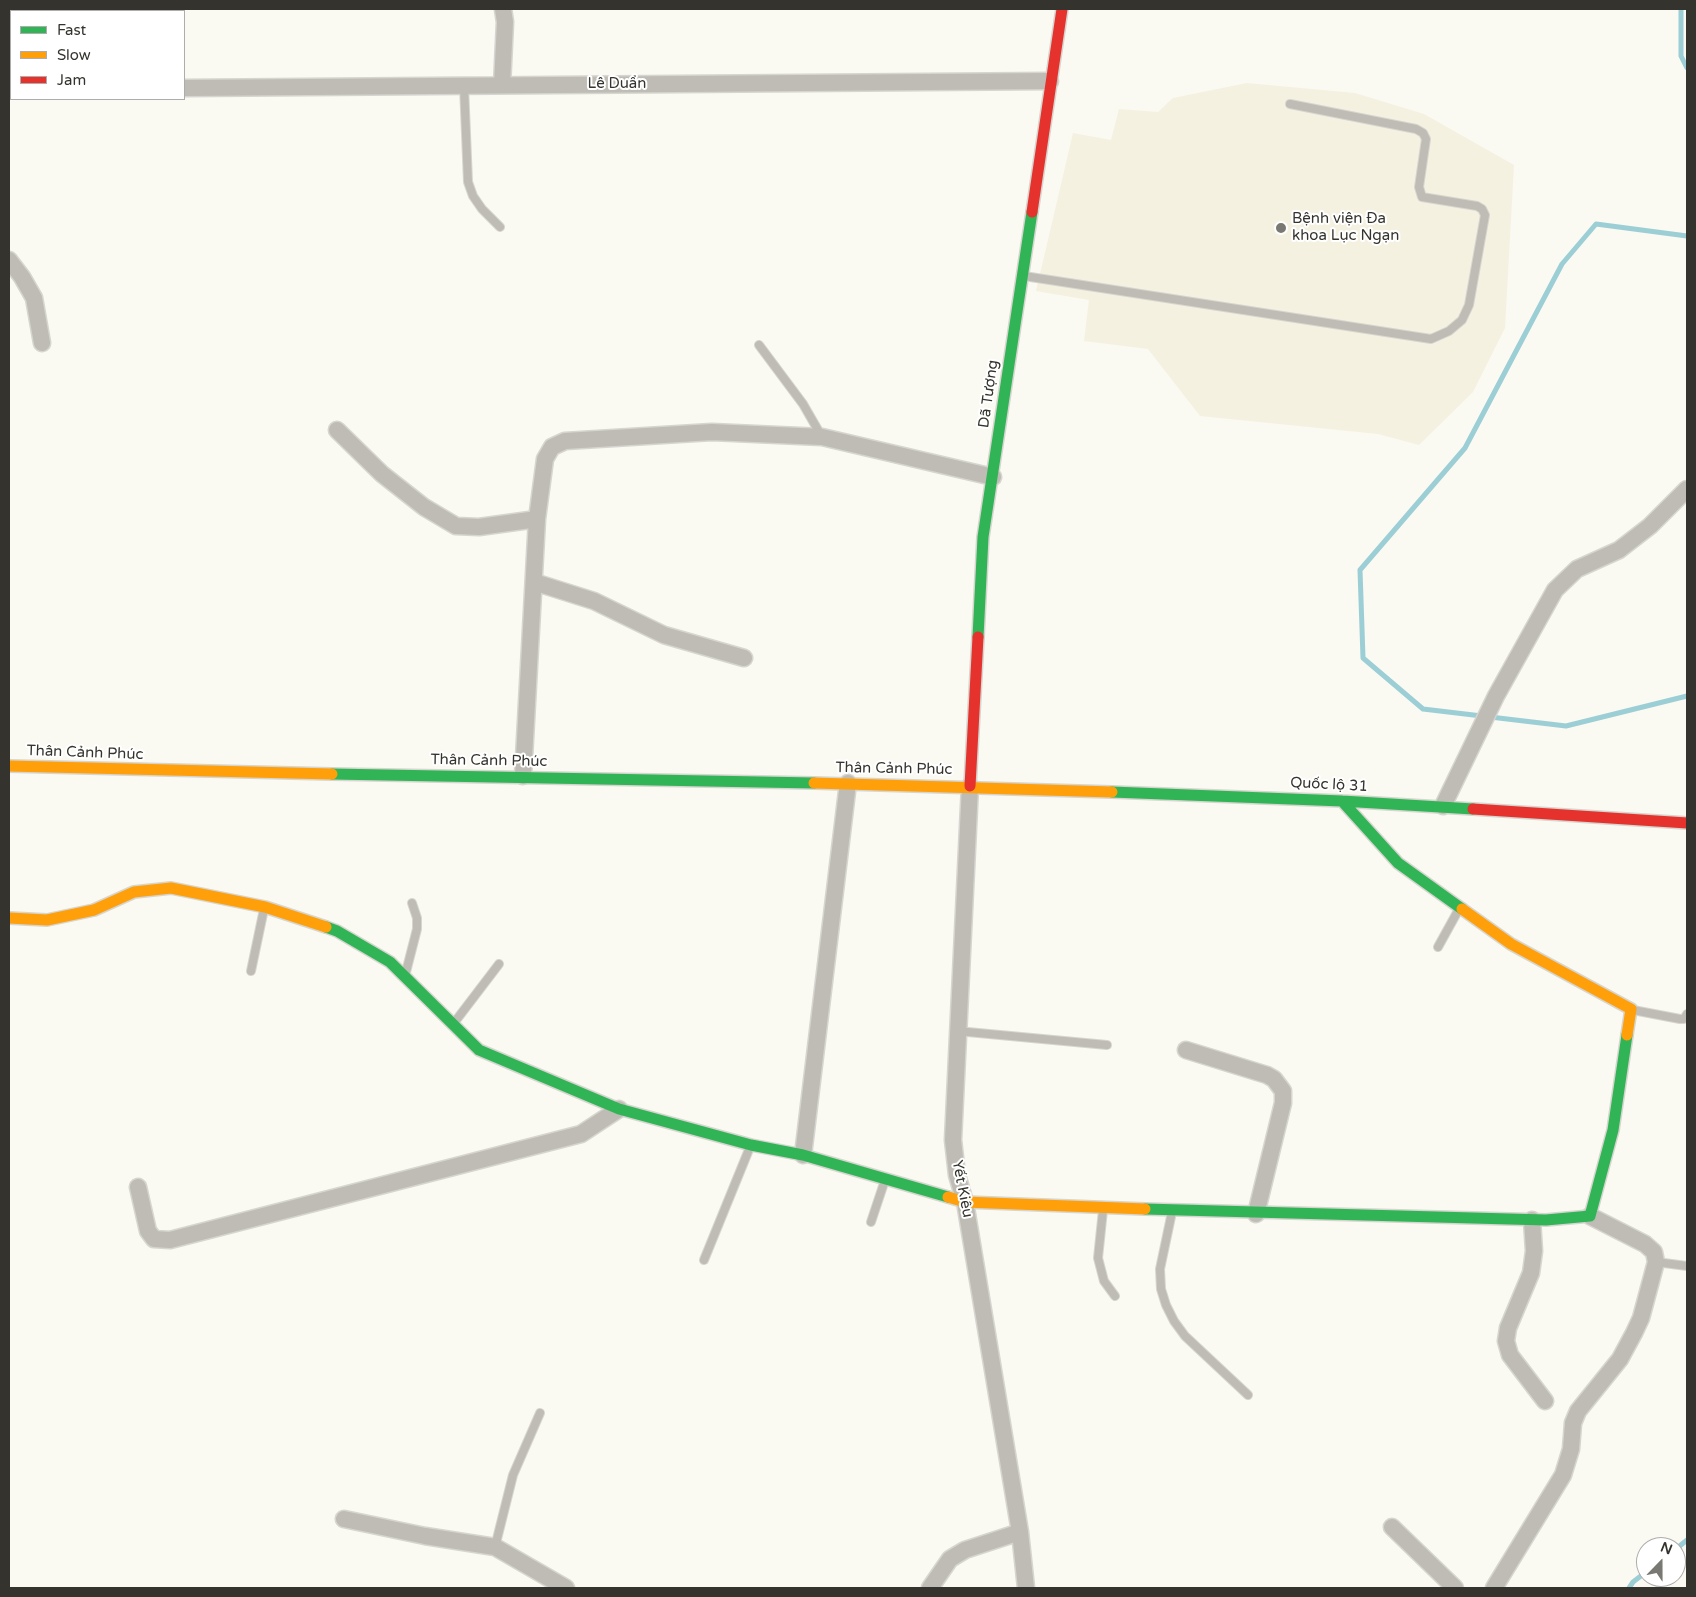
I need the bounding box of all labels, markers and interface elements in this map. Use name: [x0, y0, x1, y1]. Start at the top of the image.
legend: [10, 10, 185, 100]
text: Fast: [57, 21, 86, 39]
text: Slow: [57, 46, 91, 64]
text: Jam: [57, 71, 86, 89]
street label: Lê Duẩn: [588, 75, 646, 93]
place label: Bệnh viện Đa khoa Lục Ngạn: [1292, 210, 1399, 245]
marker: Bệnh viện Đa khoa Lục Ngạn: [1274, 221, 1288, 235]
street label: Dã Tượng: [975, 359, 1003, 429]
street label: Thân Cảnh Phúc: [26, 742, 144, 764]
street label: Thân Cảnh Phúc: [430, 751, 548, 771]
street label: Thân Cảnh Phúc: [835, 759, 953, 779]
street label: Quốc lộ 31: [1290, 774, 1368, 796]
street label: Yết Kiêu: [948, 1159, 976, 1219]
north arrow: [1636, 1537, 1686, 1587]
text: N: [1658, 1539, 1675, 1559]

